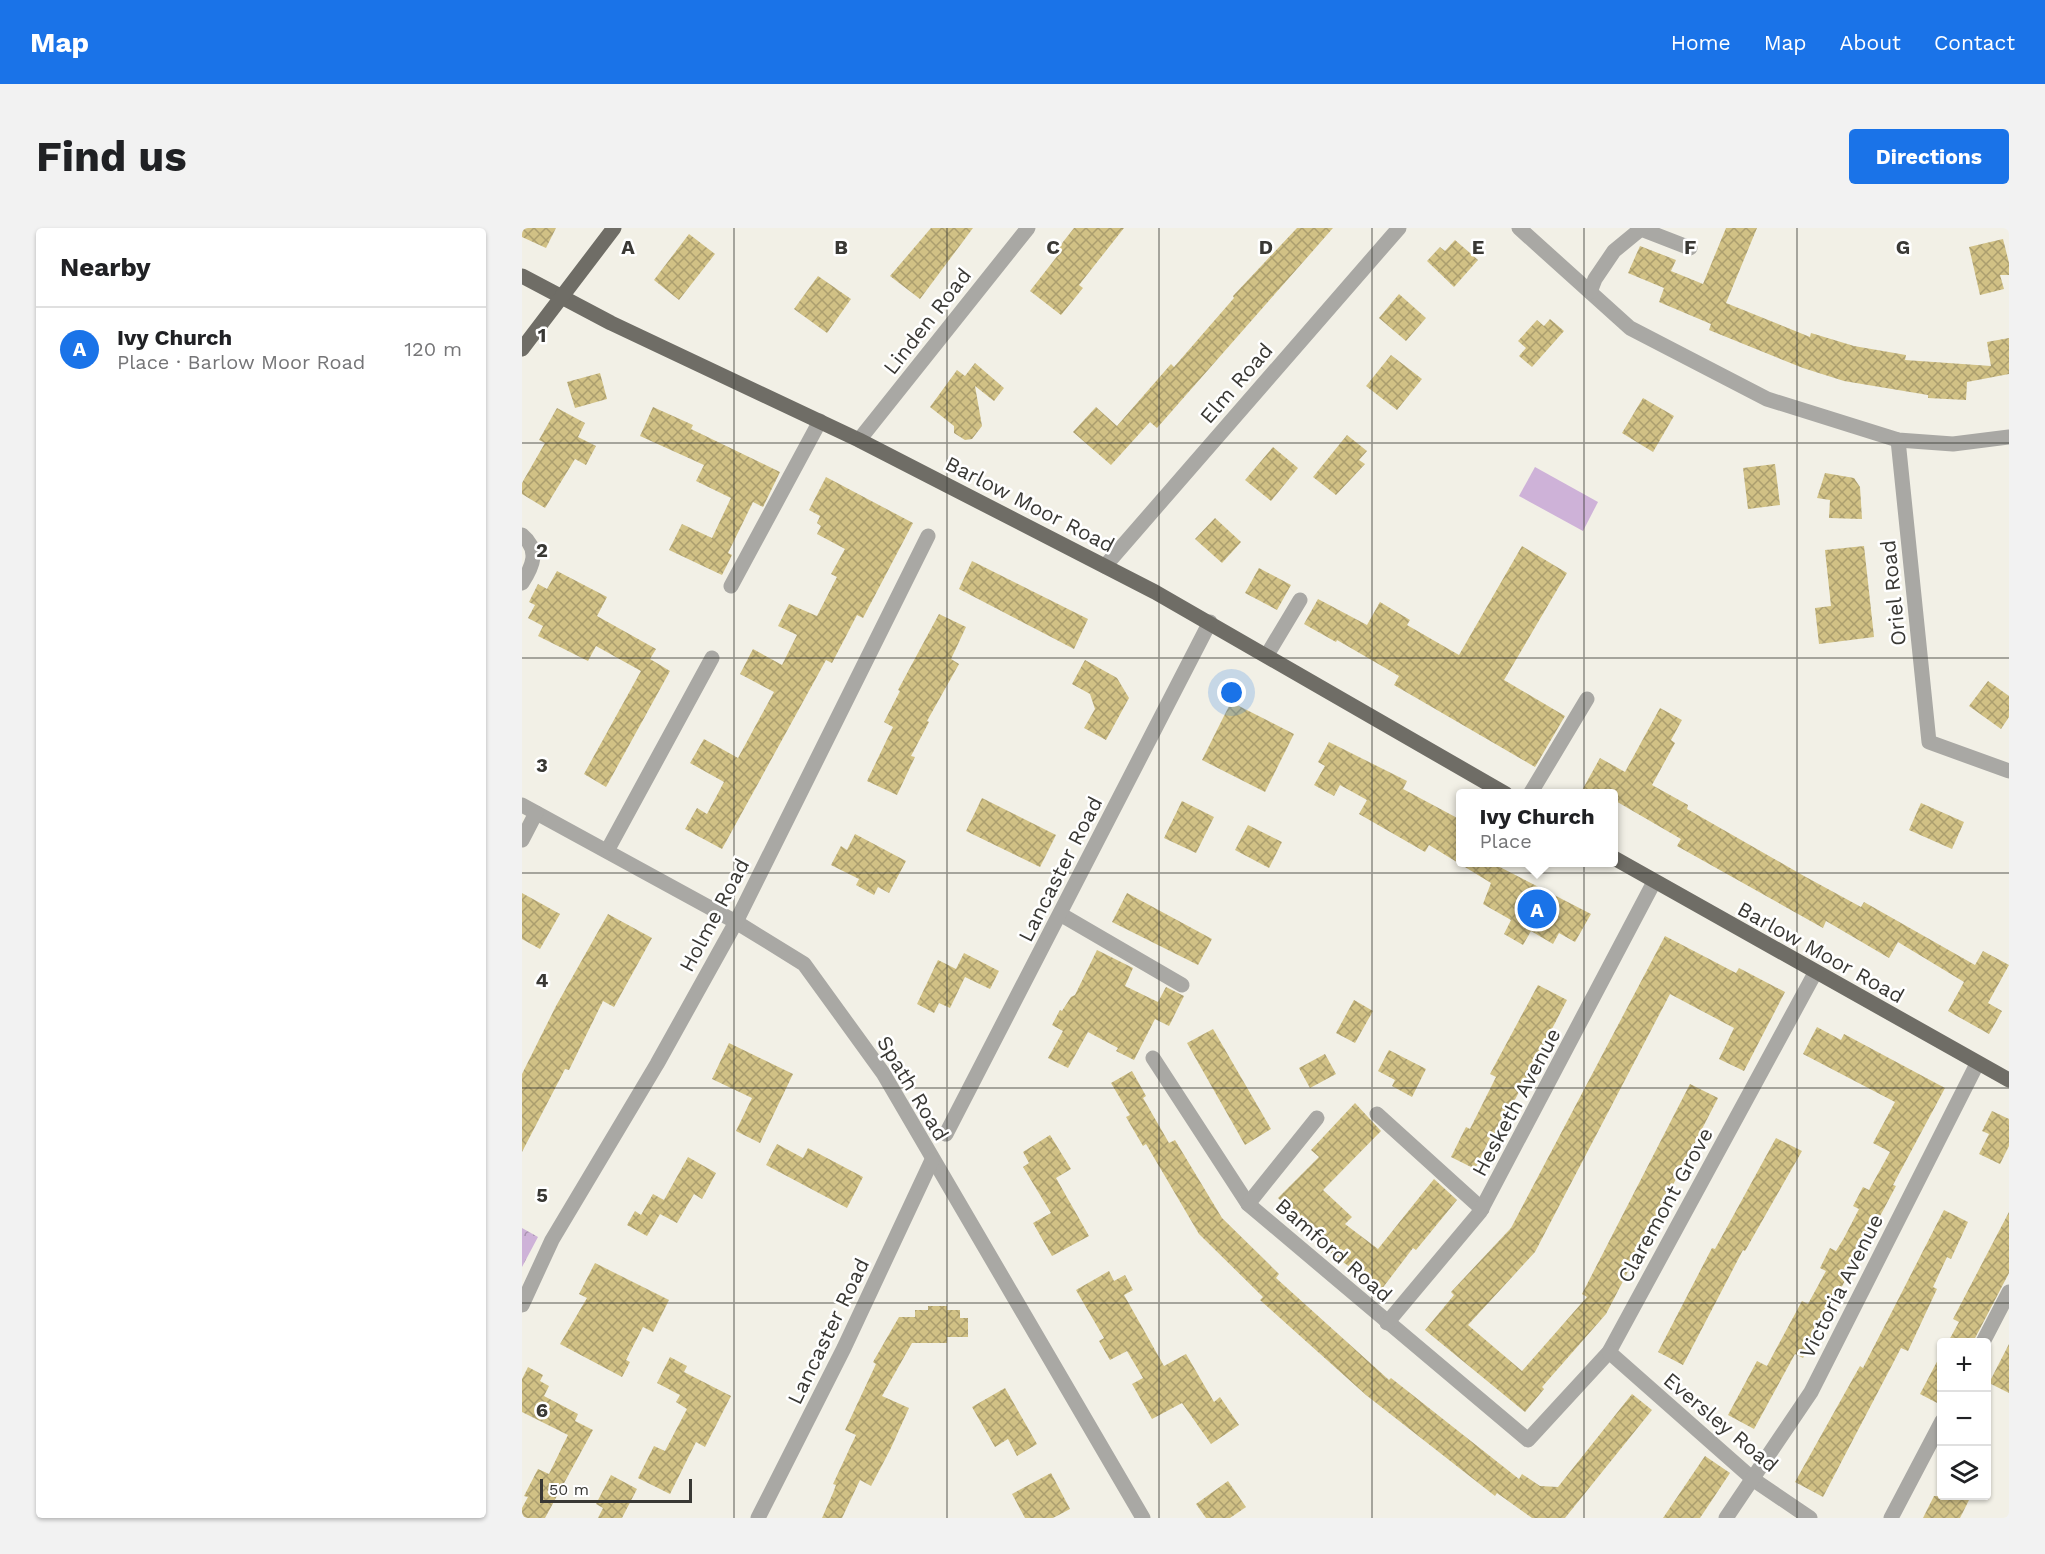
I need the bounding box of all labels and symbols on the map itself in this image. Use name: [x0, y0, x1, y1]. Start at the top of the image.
text: A: [621, 235, 635, 259]
text: B: [834, 235, 848, 259]
text: C: [1046, 235, 1060, 259]
text: D: [1259, 235, 1273, 259]
text: E: [1472, 235, 1484, 259]
text: F: [1684, 235, 1696, 259]
text: G: [1896, 235, 1910, 259]
street label: Linden Road: [878, 263, 976, 379]
text: 1: [538, 323, 546, 347]
street label: Elm Road: [1194, 338, 1278, 428]
street label: Barlow Moor Road: [941, 451, 1119, 557]
text: 2: [536, 538, 548, 562]
street label: Oriel Road: [1875, 539, 1911, 647]
your location: [1217, 678, 1246, 707]
text: 3: [536, 753, 548, 777]
street label: Lancaster Road: [1013, 792, 1107, 946]
street label: Holme Road: [674, 854, 754, 976]
pin: A: [1518, 886, 1556, 932]
street label: Barlow Moor Road: [1733, 896, 1909, 1008]
text: 4: [536, 968, 549, 992]
street label: Hesketh Avenue: [1466, 1024, 1566, 1180]
street label: Spath Road: [872, 1031, 954, 1145]
street label: Claremont Grove: [1612, 1123, 1718, 1287]
text: 5: [536, 1183, 548, 1207]
street label: Bamford Road: [1271, 1193, 1397, 1307]
street label: Victoria Avenue: [1794, 1210, 1888, 1362]
street label: Lancaster Road: [782, 1254, 874, 1408]
street label: Eversley Road: [1659, 1367, 1783, 1477]
text: 6: [536, 1398, 548, 1422]
scale bar: [540, 1476, 692, 1504]

